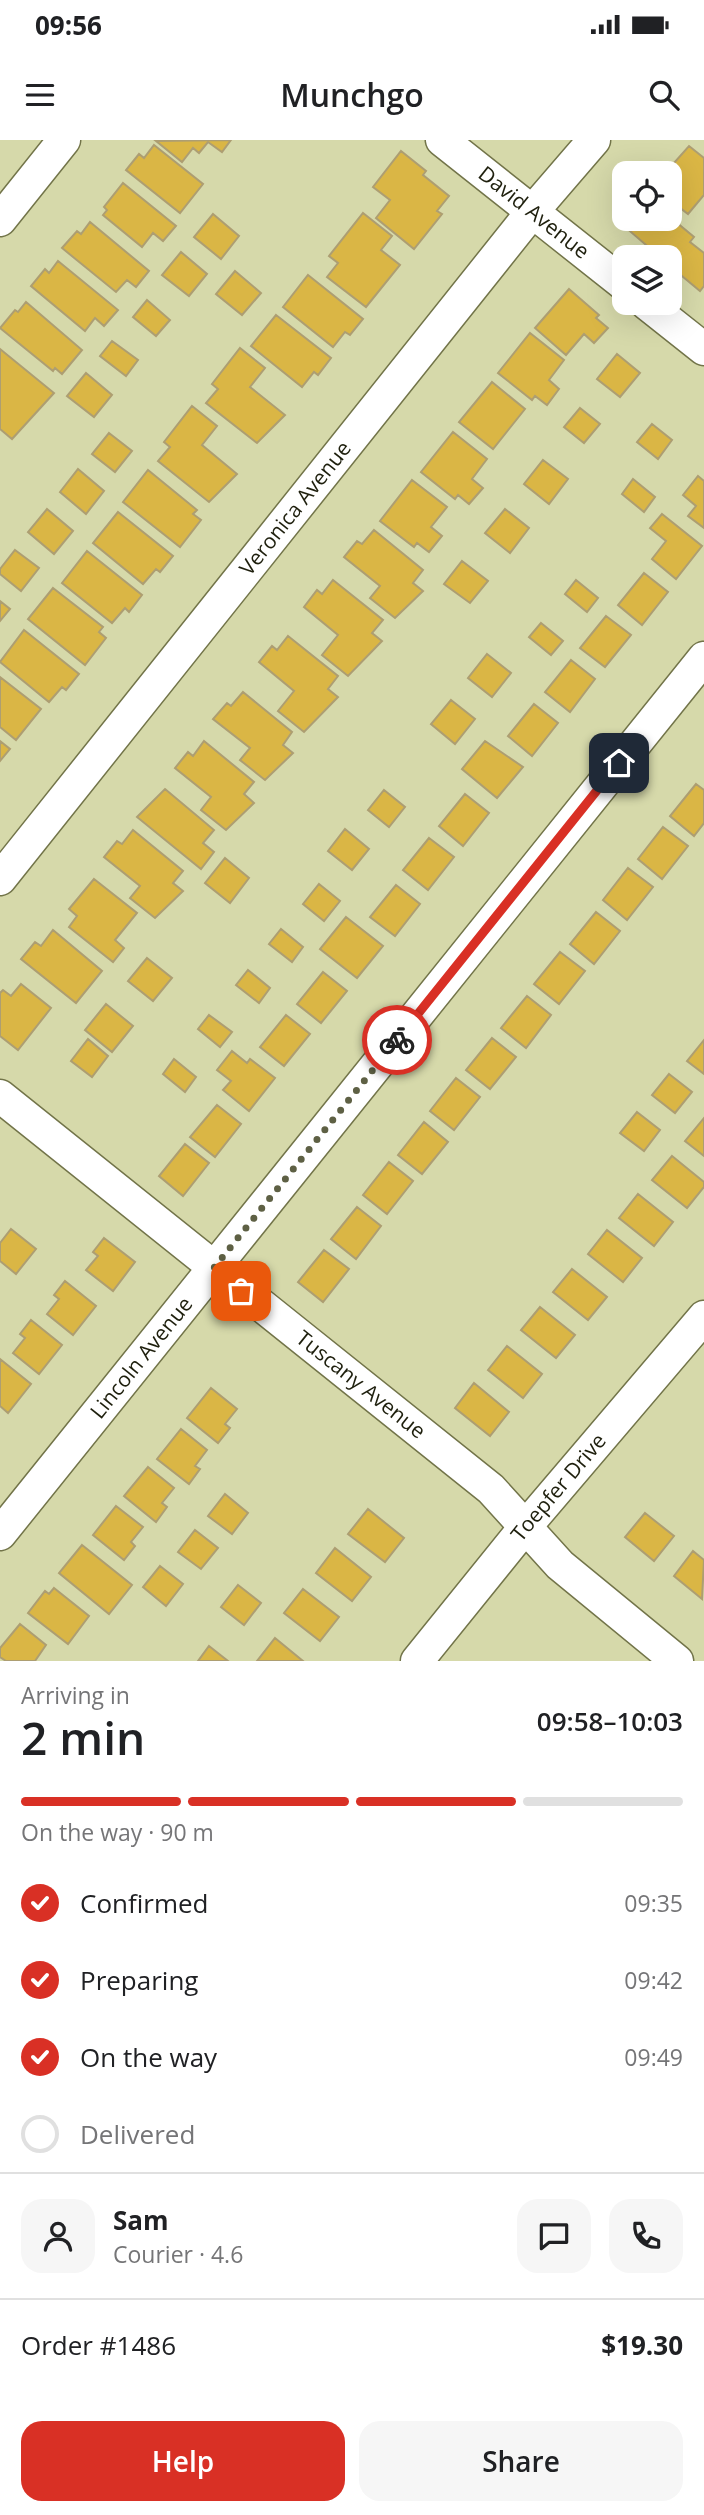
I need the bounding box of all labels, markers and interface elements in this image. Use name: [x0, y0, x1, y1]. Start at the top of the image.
text: 09:56: [35, 7, 102, 43]
text: Munchgo: [280, 73, 424, 116]
icon: menu: [21, 76, 59, 114]
icon: search: [645, 76, 683, 114]
street label: David Avenue: [473, 159, 596, 265]
map controls: [612, 161, 682, 315]
button: locate: [612, 161, 682, 231]
button: layers: [612, 245, 682, 315]
street label: Veronica Avenue: [233, 435, 357, 581]
pin: [589, 733, 649, 793]
icon: home: [600, 744, 638, 782]
courier: [362, 1005, 432, 1075]
icon: bike: [378, 1021, 416, 1059]
pin: [211, 1261, 271, 1321]
icon: bag: [222, 1272, 260, 1310]
street label: Lincoln Avenue: [83, 1290, 198, 1424]
street label: Tuscany Avenue: [291, 1324, 432, 1444]
street label: Toepfer Drive: [504, 1427, 612, 1547]
text: Arriving in: [21, 1679, 130, 1711]
text: 09:58–10:03: [537, 1703, 683, 1739]
text: 2 min: [21, 1706, 145, 1768]
text: On the way · 90 m: [21, 1816, 214, 1848]
icon: check: [21, 1884, 59, 1922]
text: Confirmed: [80, 1885, 208, 1921]
text: 09:35: [624, 1887, 683, 1919]
icon: check: [21, 1961, 59, 1999]
text: Preparing: [80, 1962, 198, 1998]
text: 09:42: [624, 1964, 683, 1996]
icon: check: [21, 2038, 59, 2076]
text: On the way: [80, 2039, 217, 2075]
text: 09:49: [624, 2041, 683, 2073]
text: Delivered: [80, 2116, 195, 2152]
button: person: [21, 2199, 95, 2273]
button: chat: [517, 2199, 591, 2273]
button: phone: [609, 2199, 683, 2273]
text: Sam: [113, 2202, 169, 2238]
text: Courier · 4.6: [113, 2238, 243, 2270]
text: Order #1486: [21, 2327, 176, 2363]
text: $19.30: [601, 2327, 683, 2363]
button: Help: [21, 2421, 345, 2501]
button: Share: [359, 2421, 683, 2501]

